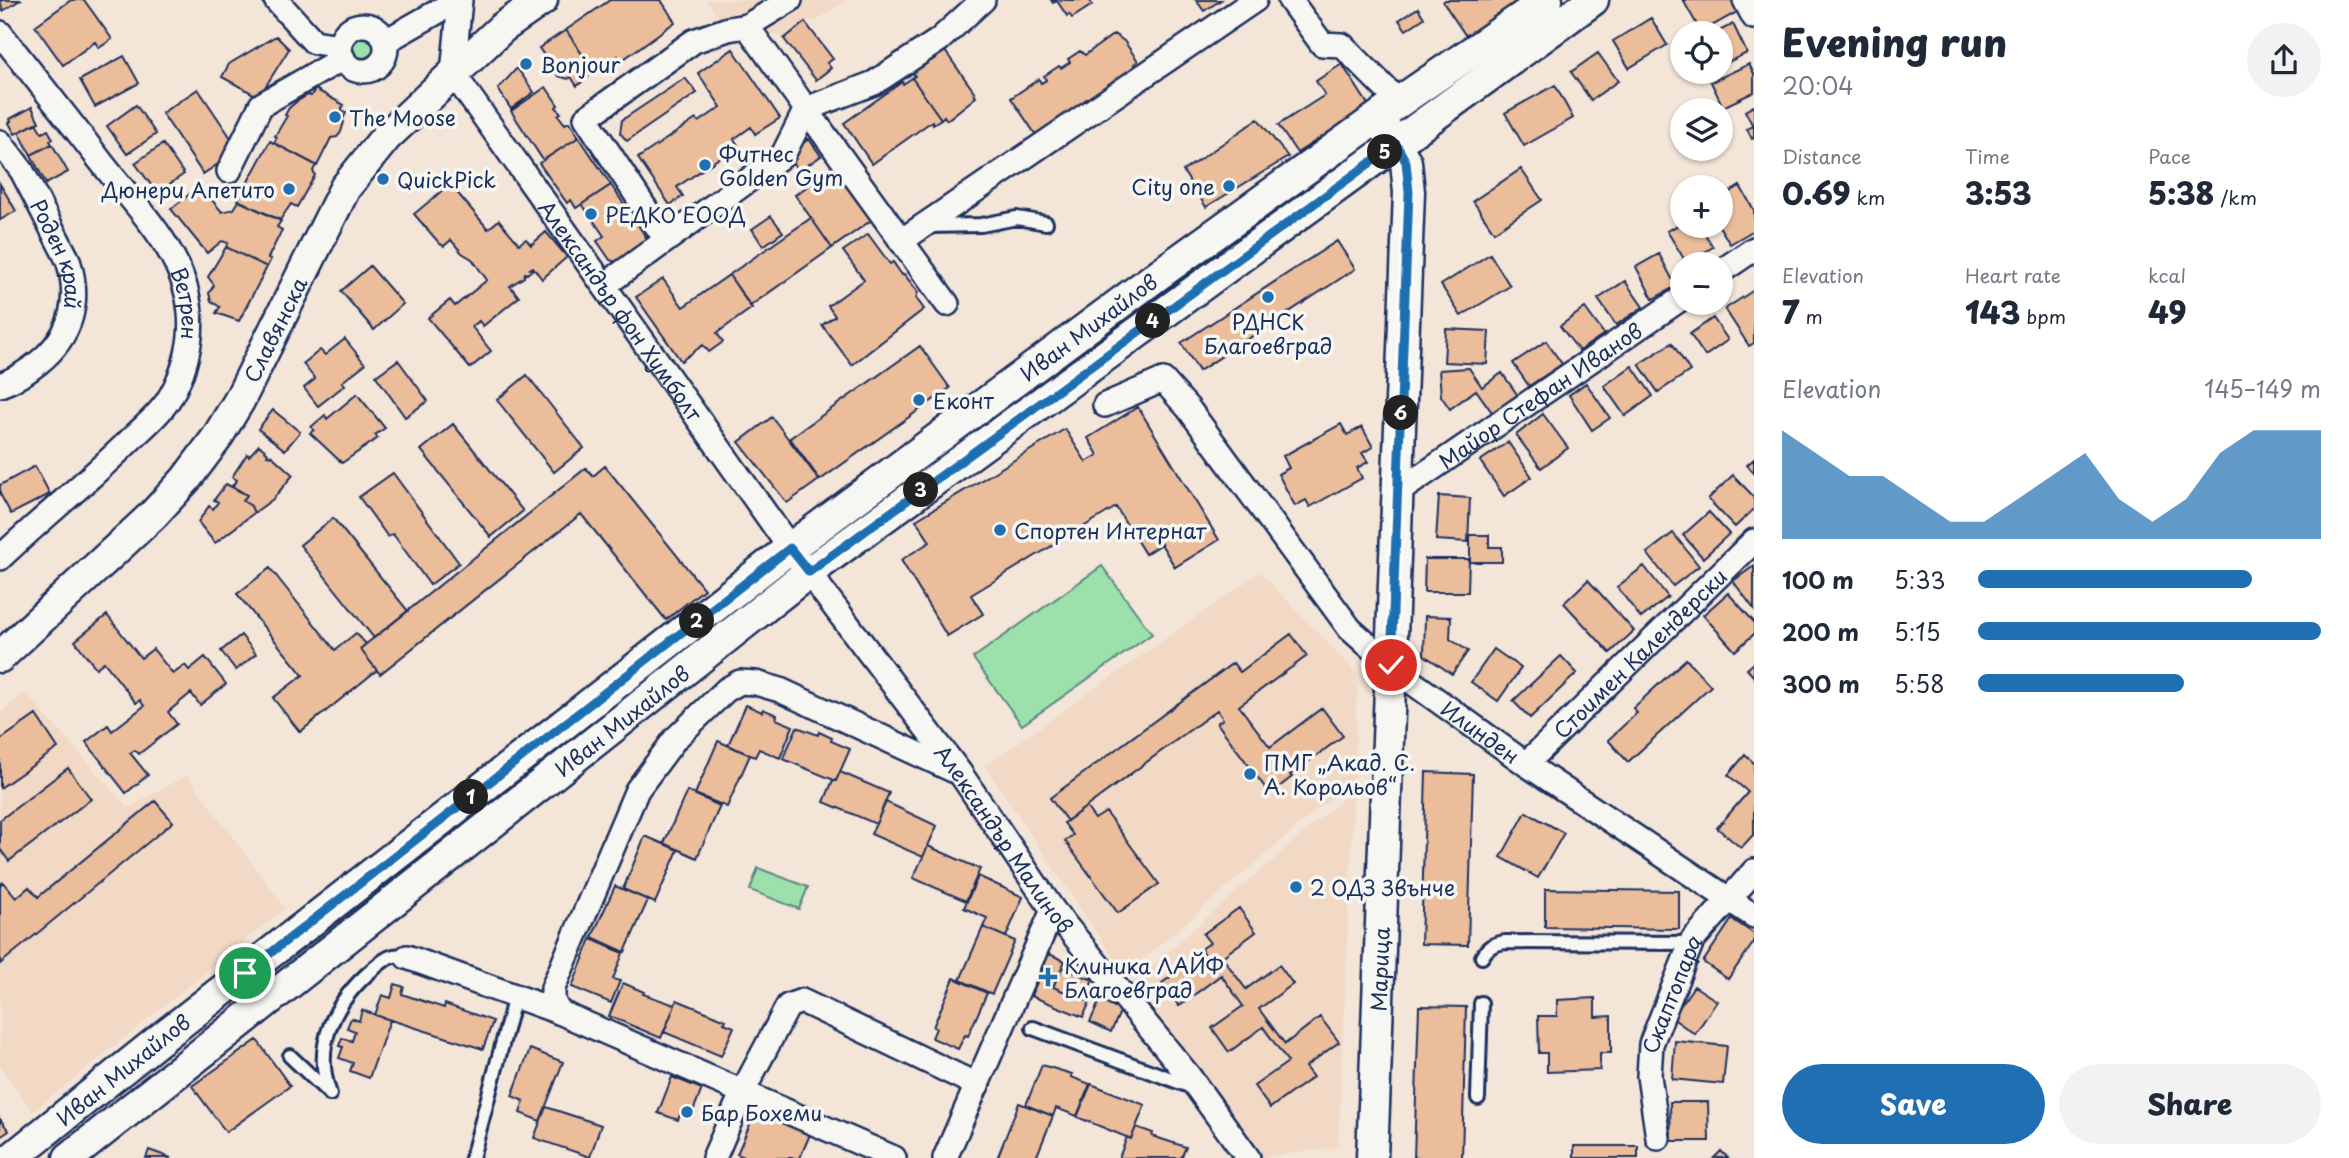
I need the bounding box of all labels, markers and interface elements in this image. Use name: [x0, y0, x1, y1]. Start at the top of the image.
text: Evening run: [1782, 13, 2007, 70]
map controls: [1670, 21, 1733, 315]
button: locate: [1670, 21, 1733, 84]
button: share: [2247, 23, 2321, 97]
place label: Bonjour: [540, 48, 621, 80]
marker: Bonjour: [518, 56, 534, 72]
text: 20:04: [1782, 68, 1853, 103]
button: layers: [1670, 98, 1733, 161]
place label: The Moose: [349, 101, 456, 133]
marker: The Moose: [327, 109, 343, 125]
pin: 5: [1368, 134, 1402, 170]
place label: Фитнес Golden Gym: [719, 137, 843, 193]
text: 5: [1378, 137, 1391, 165]
text: Distance: [1782, 142, 1862, 170]
text: Time: [1965, 142, 2010, 170]
text: Pace: [2148, 142, 2191, 170]
marker: Фитнес Golden Gym: [697, 157, 713, 173]
place label: QuickPick: [397, 163, 496, 195]
place label: City one: [1131, 170, 1215, 202]
text: 0.69: [1782, 170, 1850, 215]
text: 3:53: [1965, 170, 2032, 215]
text: 5:38: [2148, 170, 2214, 215]
marker: QuickPick: [375, 171, 391, 187]
place label: Дюнери Апетито: [101, 173, 275, 205]
button: +: [1670, 175, 1733, 238]
marker: City one: [1221, 178, 1237, 194]
marker: Дюнери Апетито: [281, 181, 297, 197]
text: km: [1850, 183, 1885, 211]
text: /km: [2214, 183, 2257, 211]
street label: Роден край: [23, 193, 90, 311]
street label: Александър фон Хумболт: [532, 193, 711, 428]
place label: РЕДКО ЕООД: [605, 198, 746, 230]
marker: РЕДКО ЕООД: [583, 206, 599, 222]
button: −: [1670, 252, 1733, 315]
text: Elevation: [1782, 261, 1864, 289]
text: Heart rate: [1965, 261, 2061, 289]
text: kcal: [2148, 261, 2186, 289]
street label: Ветрен: [163, 262, 207, 341]
street label: Иван Михайлов: [1013, 265, 1164, 388]
street label: Славянска: [235, 271, 314, 387]
marker: РДНСК Благоевград: [1260, 289, 1276, 305]
text: 7: [1782, 289, 1799, 334]
text: 143: [1965, 289, 2020, 334]
text: 49: [2148, 289, 2187, 334]
text: m: [1799, 302, 1823, 330]
text: bpm: [2020, 302, 2066, 330]
pin: 4: [1136, 304, 1170, 338]
place label: РДНСК Благоевград: [1204, 305, 1332, 361]
text: 4: [1146, 306, 1159, 334]
street label: Майор Стефан Иванов: [1432, 314, 1648, 476]
text: Elevation: [1782, 371, 1881, 406]
text: 145–149 m: [2204, 371, 2321, 406]
place label: Еконт: [933, 384, 995, 416]
marker: Еконт: [911, 392, 927, 408]
pin: 6: [1384, 396, 1418, 430]
text: 6: [1394, 398, 1407, 426]
pin: 3: [904, 472, 939, 508]
text: 3: [914, 475, 927, 503]
place label: Спортен Интернат: [1014, 514, 1207, 546]
marker: Спортен Интернат: [992, 522, 1008, 538]
street label: Стоимен Календерски: [1546, 560, 1734, 745]
text: 100 m: [1782, 562, 1854, 597]
text: 5:33: [1894, 562, 1946, 597]
pin: 2: [680, 604, 714, 638]
text: 2: [690, 606, 703, 634]
text: 200 m: [1782, 614, 1859, 649]
text: 5:15: [1894, 614, 1940, 649]
pin: [1361, 635, 1421, 695]
icon: check: [1372, 646, 1410, 684]
street label: Иван Михайлов: [548, 657, 696, 784]
text: 300 m: [1782, 666, 1860, 701]
text: 5:58: [1894, 666, 1945, 701]
street label: Илинден: [1435, 692, 1527, 771]
street label: Александър Малинов: [928, 737, 1082, 940]
place label: ПМГ „Акад. С. А. Корольов“: [1264, 746, 1415, 802]
marker: ПМГ „Акад. С. А. Корольов“: [1242, 766, 1258, 782]
pin: 1: [454, 780, 489, 814]
text: 1: [466, 782, 475, 810]
place label: 2 ОДЗ Звънче: [1310, 871, 1455, 903]
marker: 2 ОДЗ Звънче: [1288, 879, 1304, 895]
street label: Скаптопара: [1634, 925, 1709, 1054]
street label: Марица: [1362, 926, 1397, 1012]
pin: [215, 943, 275, 1003]
place label: Клиника ЛАЙФ Благоевград: [1064, 949, 1224, 1005]
icon: arrive: [226, 954, 264, 992]
marker: Клиника ЛАЙФ Благоевград: [1038, 967, 1058, 987]
street label: Иван Михайлов: [49, 1006, 197, 1133]
button: Save: [1782, 1064, 2045, 1144]
button: Share: [2059, 1064, 2321, 1144]
place label: Бар Бохеми: [701, 1096, 822, 1128]
marker: Бар Бохеми: [679, 1104, 695, 1120]

